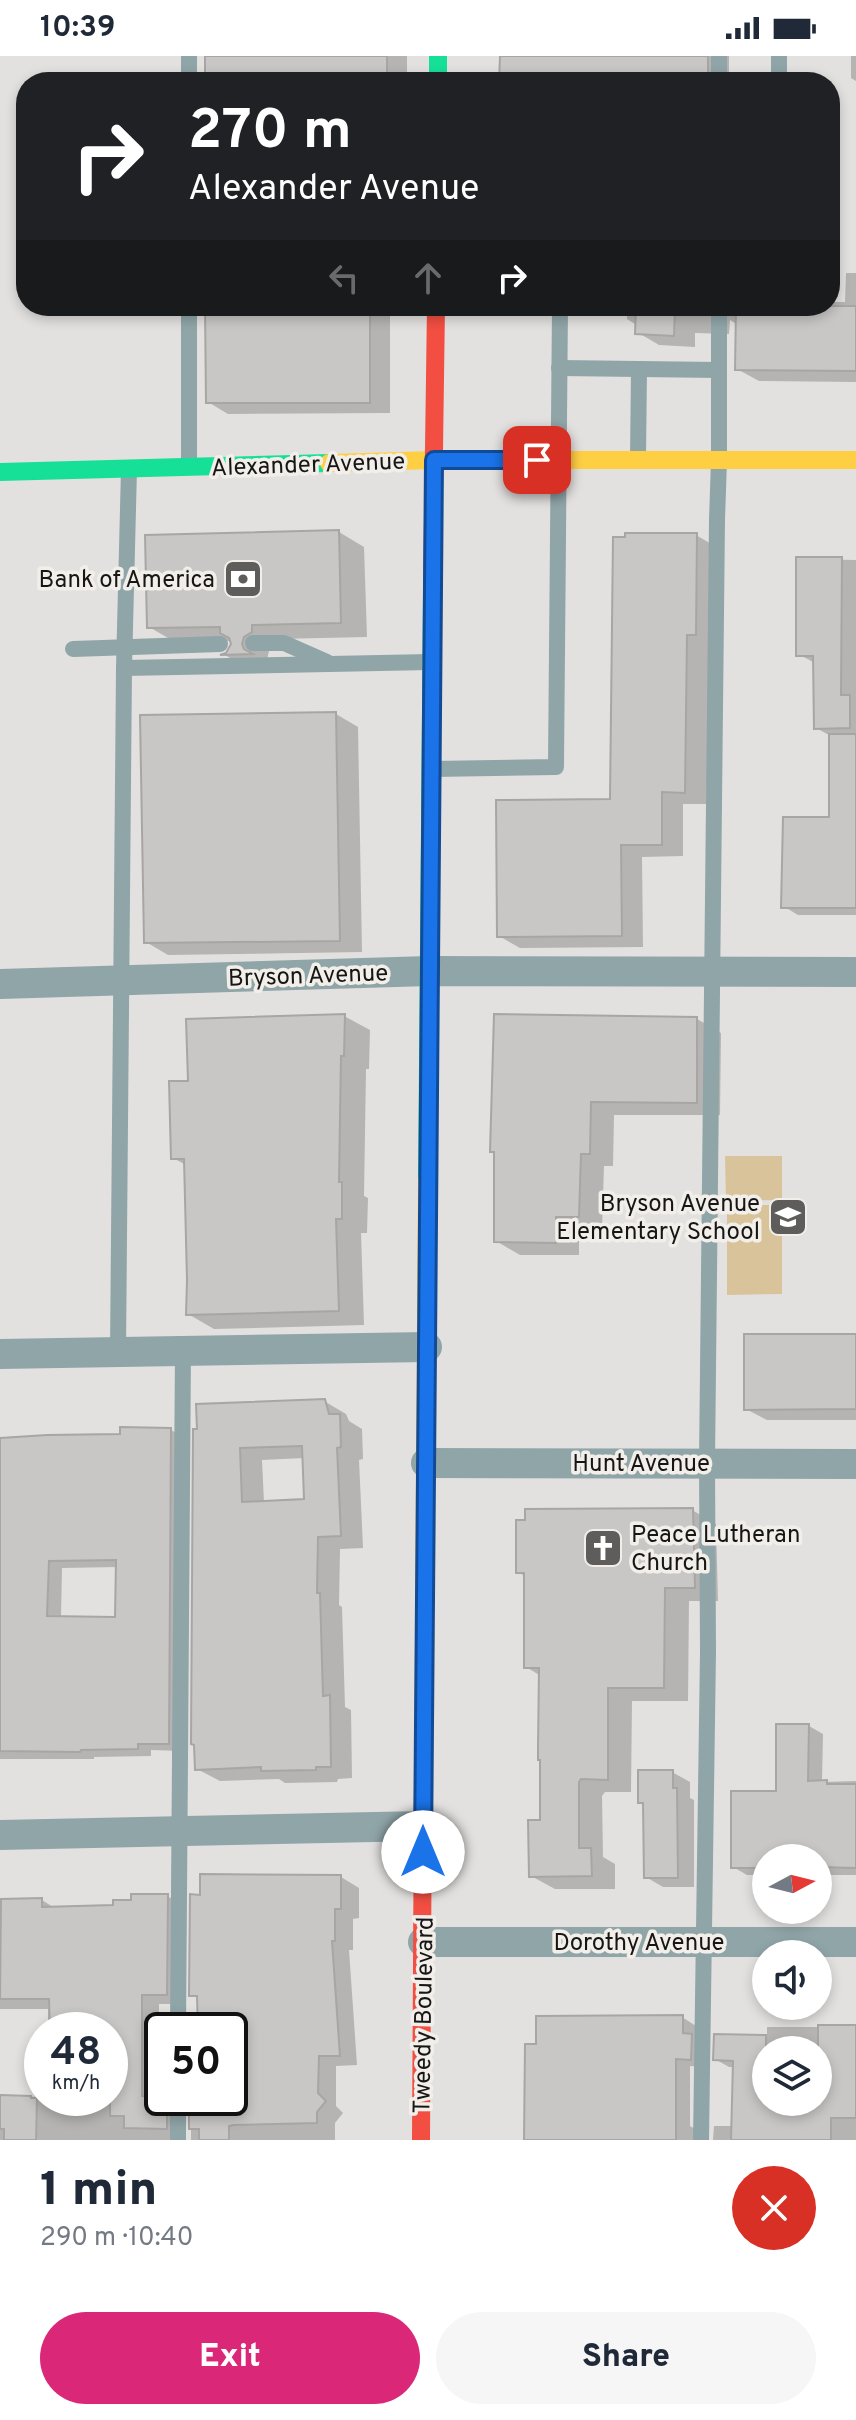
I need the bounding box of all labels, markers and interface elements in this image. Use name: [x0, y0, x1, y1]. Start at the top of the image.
text: 10:39: [40, 10, 115, 47]
text: 270 m: [188, 98, 352, 168]
icon: right: [56, 104, 160, 208]
text: Alexander Avenue: [188, 167, 479, 213]
icon: left: [322, 256, 366, 300]
icon: ahead: [406, 256, 450, 300]
icon: right: [490, 256, 534, 300]
pin: [503, 426, 571, 494]
icon: arrive: [515, 438, 559, 482]
street label: Alexander Avenue: [210, 448, 406, 484]
bank icon: Bank of America: [222, 558, 264, 600]
place label: Bank of America: [39, 566, 215, 596]
street label: Bryson Avenue: [227, 959, 389, 995]
place label: Bryson Avenue Elementary School: [556, 1190, 760, 1248]
school or university icon: Bryson Avenue Elementary School: [767, 1196, 809, 1238]
street label: Hunt Avenue: [572, 1450, 710, 1480]
place label: Peace Lutheran Church: [631, 1521, 801, 1579]
church icon: Peace Lutheran Church: [582, 1527, 624, 1569]
position arrow: [381, 1810, 465, 1894]
north arrow: [752, 1844, 832, 1924]
map controls: [752, 1844, 832, 2116]
street label: Tweedy Boulevard: [408, 1916, 442, 2114]
street label: Dorothy Avenue: [554, 1929, 724, 1959]
button: sound: [752, 1940, 832, 2020]
speed limit sign: 50: [144, 2012, 248, 2116]
text: 48: [51, 2029, 101, 2079]
button: layers: [752, 2036, 832, 2116]
text: km/h: [52, 2071, 100, 2097]
text: 1 min: [40, 2162, 157, 2222]
button: close: [732, 2166, 816, 2250]
text: 290 m · 10:40: [40, 2222, 193, 2255]
button: Exit: [40, 2312, 420, 2404]
button: Share: [436, 2312, 816, 2404]

